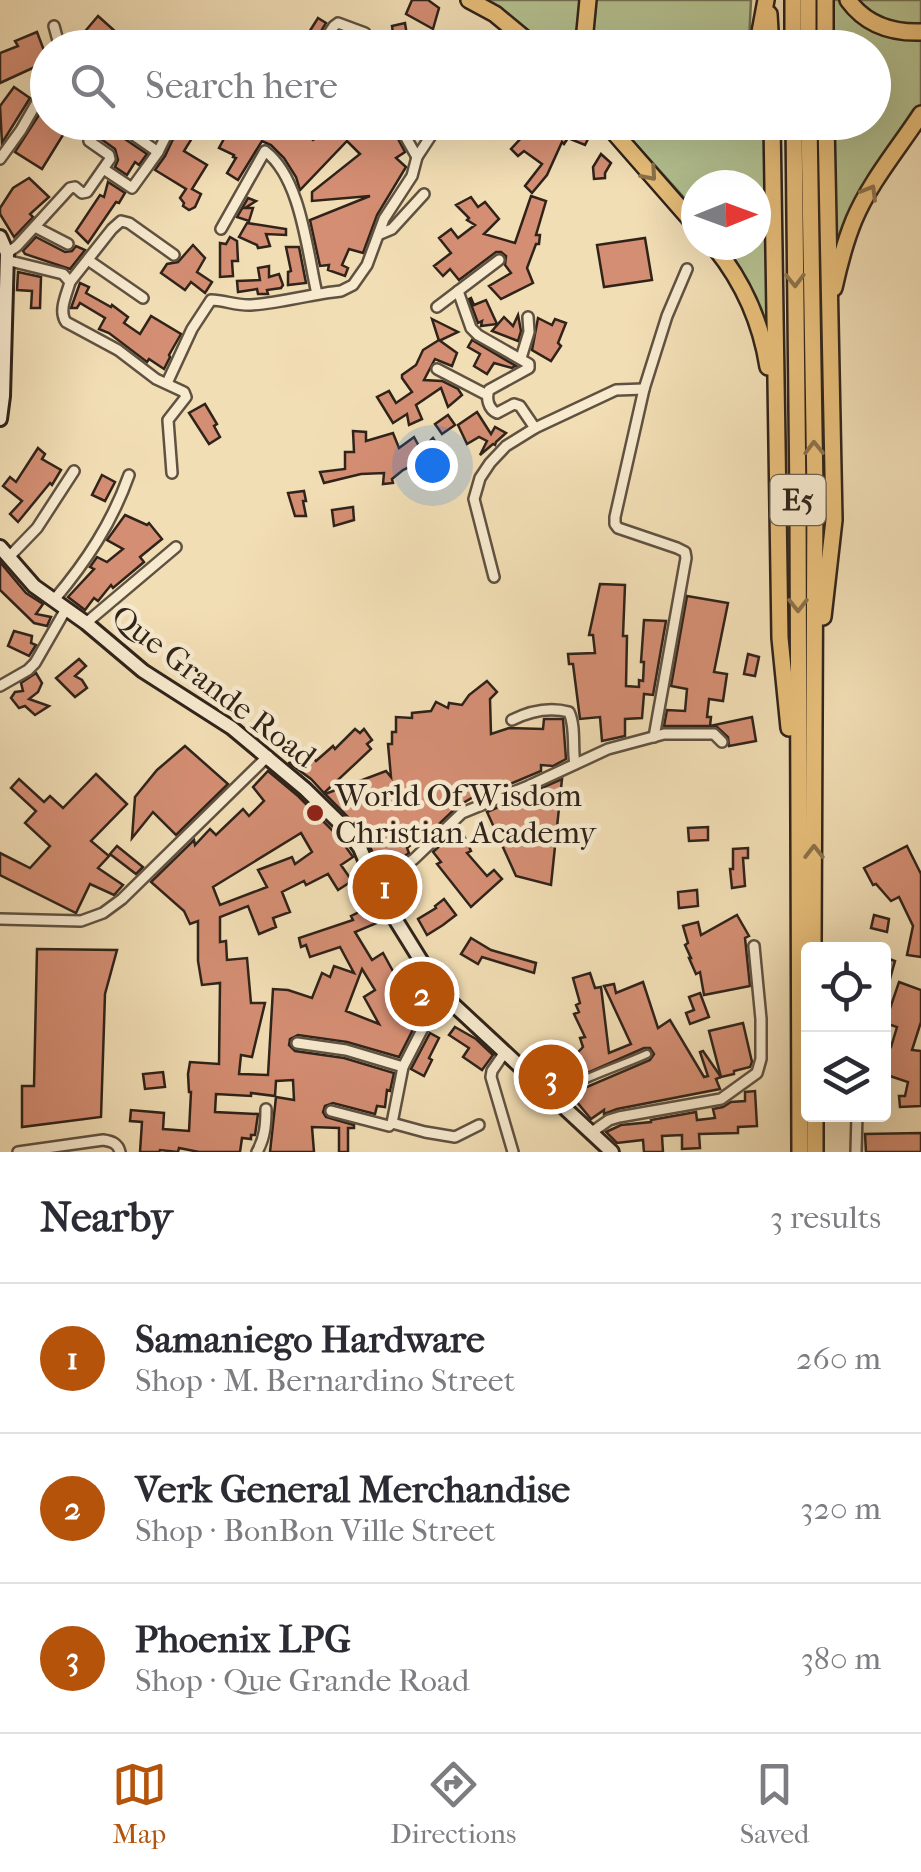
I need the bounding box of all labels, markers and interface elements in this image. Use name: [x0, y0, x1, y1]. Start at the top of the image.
search box: [30, 30, 891, 140]
icon: search: [65, 58, 120, 113]
text: Search here: [145, 63, 338, 108]
one-way arrow: [639, 163, 657, 181]
north arrow: [681, 170, 771, 260]
one-way arrow: [858, 185, 877, 203]
one-way arrow: [785, 273, 806, 289]
one-way arrow: [803, 439, 825, 454]
your location: [407, 440, 458, 491]
road number: E5: [770, 475, 826, 525]
street label: Que Grande Road: [104, 598, 324, 776]
one-way arrow: [787, 598, 809, 614]
place label: World Of Wisdom Christian Academy: [334, 777, 597, 851]
marker: World Of Wisdom Christian Academy: [304, 802, 326, 824]
one-way arrow: [803, 844, 825, 860]
pin: 1: [352, 850, 418, 924]
map controls: [801, 942, 891, 1122]
button: locate: [801, 942, 891, 1032]
pin: 2: [390, 956, 454, 1032]
button: layers: [801, 1032, 891, 1122]
pin: 3: [518, 1040, 584, 1114]
text: Nearby: [40, 1193, 172, 1242]
text: 3 results: [770, 1199, 881, 1236]
text: Samaniego Hardware: [135, 1317, 485, 1362]
text: 1: [67, 1340, 78, 1377]
text: 260 m: [796, 1340, 881, 1377]
text: Shop · M. Bernardino Street: [135, 1362, 515, 1399]
text: Verk General Merchandise: [135, 1467, 570, 1512]
text: 2: [64, 1490, 81, 1527]
text: 320 m: [800, 1490, 881, 1527]
text: Shop · BonBon Ville Street: [135, 1512, 496, 1549]
text: Phoenix LPG: [135, 1617, 351, 1662]
text: 3: [66, 1640, 79, 1677]
text: 380 m: [801, 1640, 881, 1677]
text: Shop · Que Grande Road: [135, 1662, 469, 1699]
tab: Map: [112, 1757, 167, 1850]
tab: Directions: [390, 1757, 516, 1850]
tab: Saved: [740, 1757, 809, 1850]

